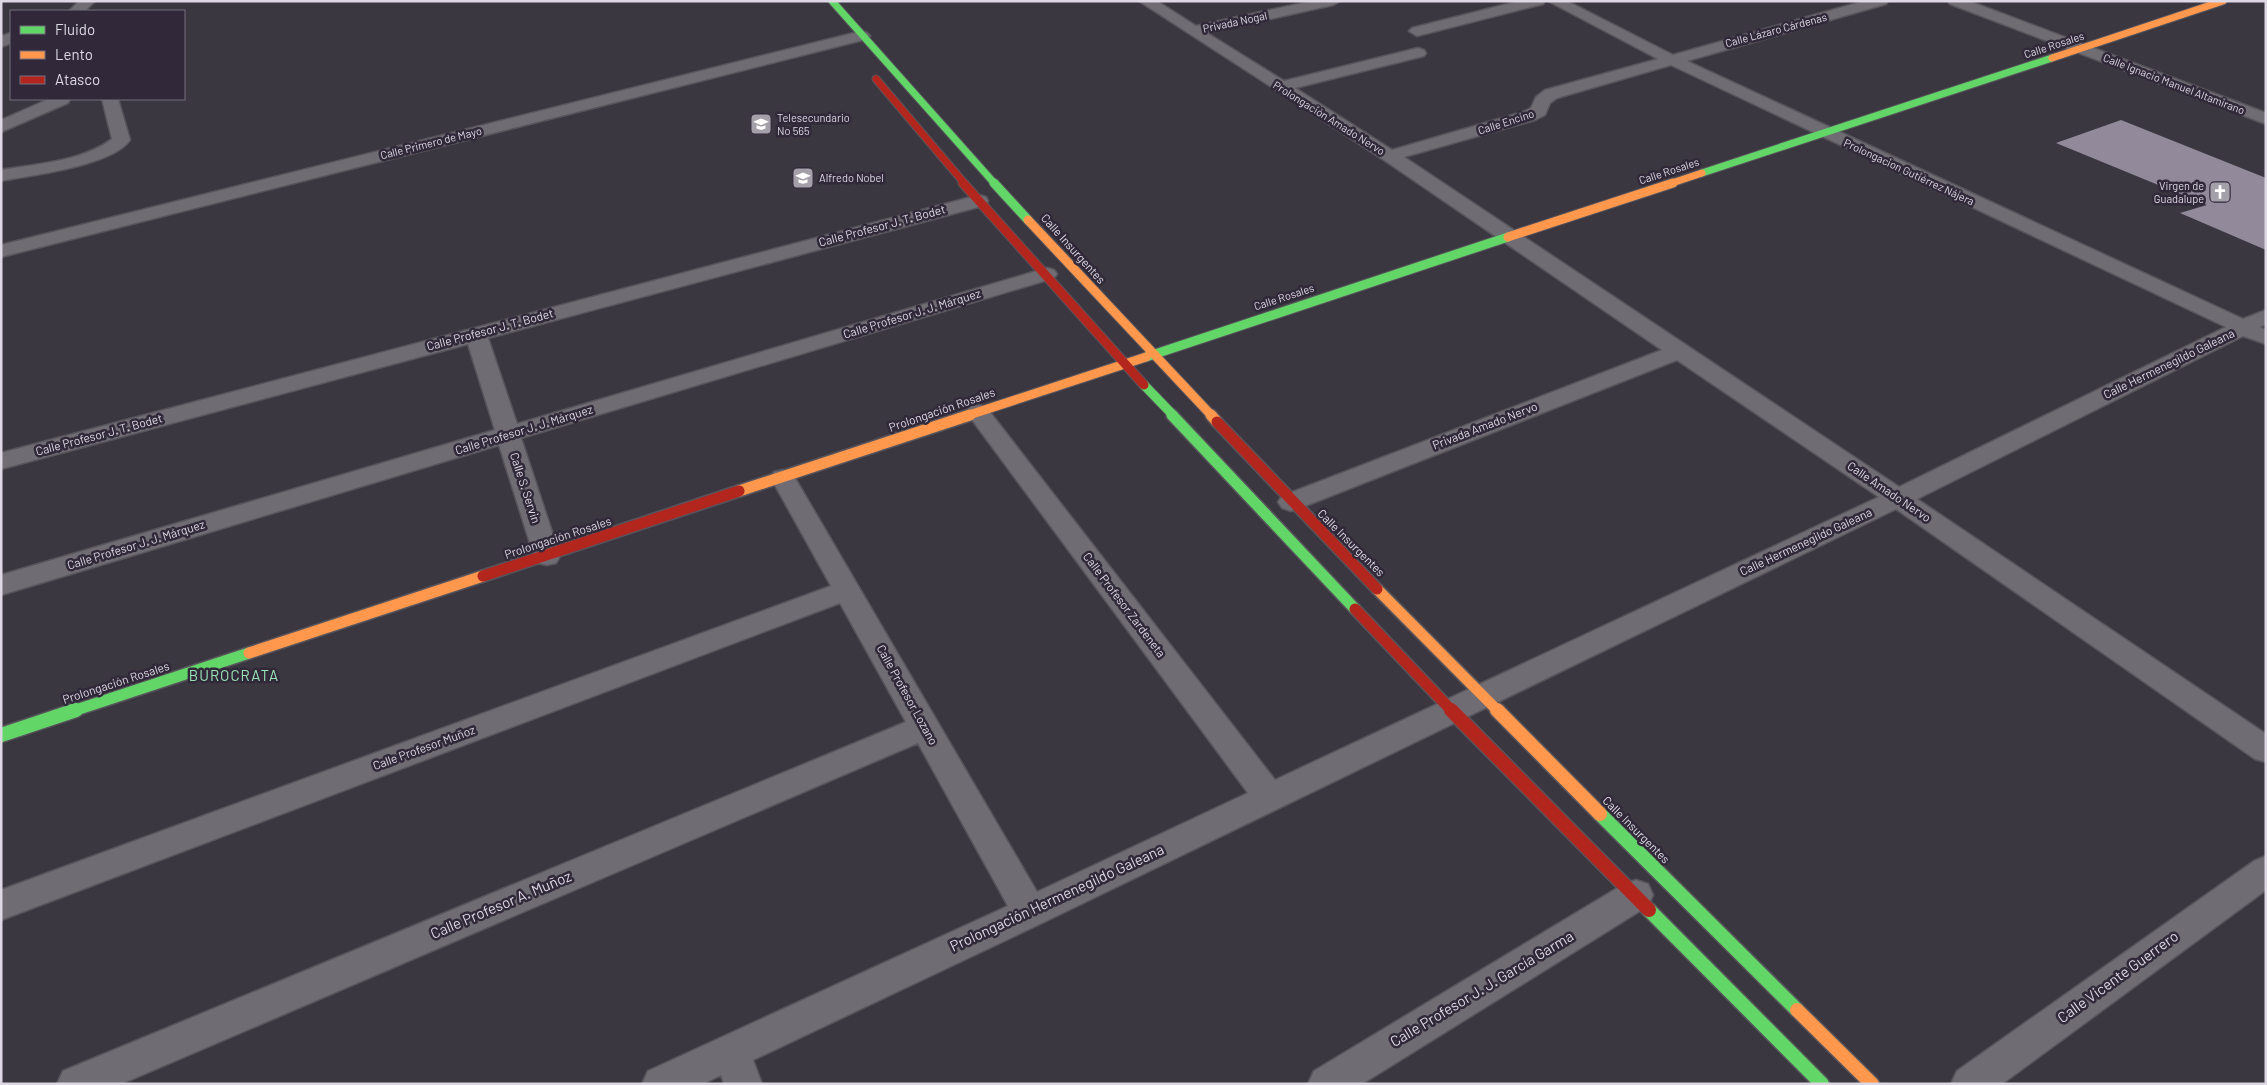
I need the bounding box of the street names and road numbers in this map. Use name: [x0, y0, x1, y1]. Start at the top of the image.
street label: Privada Nogal: [1202, 8, 1268, 35]
street label: Calle Lázaro Cárdenas: [1724, 10, 1828, 49]
street label: Calle Rosales: [2022, 29, 2086, 60]
street label: Calle Ignacio Manuel Altamirano: [2102, 51, 2247, 117]
street label: Prolongación Amado Nervo: [1271, 78, 1388, 157]
street label: Calle Encino: [1476, 106, 1536, 137]
street label: Calle Primero de Mayo: [379, 124, 483, 161]
street label: Prolongacion Gutiérrez Nájera: [1842, 136, 1977, 208]
street label: Calle Rosales: [1637, 155, 1701, 186]
street label: Calle Profesor J. T. Bodet: [817, 201, 947, 249]
street label: Calle Insurgentes: [1039, 211, 1109, 286]
street label: Calle Rosales: [1252, 281, 1316, 312]
street label: Calle Profesor J. J. Márquez: [841, 285, 982, 341]
street label: Calle Profesor J. T. Bodet: [425, 305, 555, 353]
street label: Calle Hermenegildo Galeana: [2101, 325, 2236, 401]
street label: Prolongación Rosales: [887, 384, 997, 434]
street label: Privada Amado Nervo: [1430, 399, 1539, 452]
street label: Calle Profesor J. J. Márquez: [453, 401, 594, 457]
street label: Calle Profesor J. T. Bodet: [34, 410, 164, 458]
street label: Calle S. Servin: [508, 451, 544, 525]
street label: Calle Amado Nervo: [1845, 458, 1934, 524]
street label: Calle Hermenegildo Galeana: [1737, 504, 1874, 578]
street label: Calle Insurgentes: [1315, 506, 1388, 579]
street label: Prolongación Rosales: [503, 513, 613, 561]
street label: Calle Profesor J. J. Márquez: [65, 516, 206, 572]
street label: Calle Profesor Zardeneta: [1081, 549, 1169, 660]
street label: Calle Profesor Lozano: [875, 642, 941, 747]
street label: Prolongación Rosales: [61, 658, 171, 706]
street label: Calle Profesor Muñoz: [371, 722, 477, 772]
street label: Calle Insurgentes: [1600, 793, 1673, 866]
street label: Prolongación Hermenegildo Galeana: [947, 839, 1167, 955]
street label: Calle Profesor A. Muñoz: [427, 866, 574, 942]
street label: Calle Profesor J. J. García Garma: [1387, 926, 1576, 1050]
street label: Calle Vicente Guerrero: [2054, 926, 2181, 1026]

